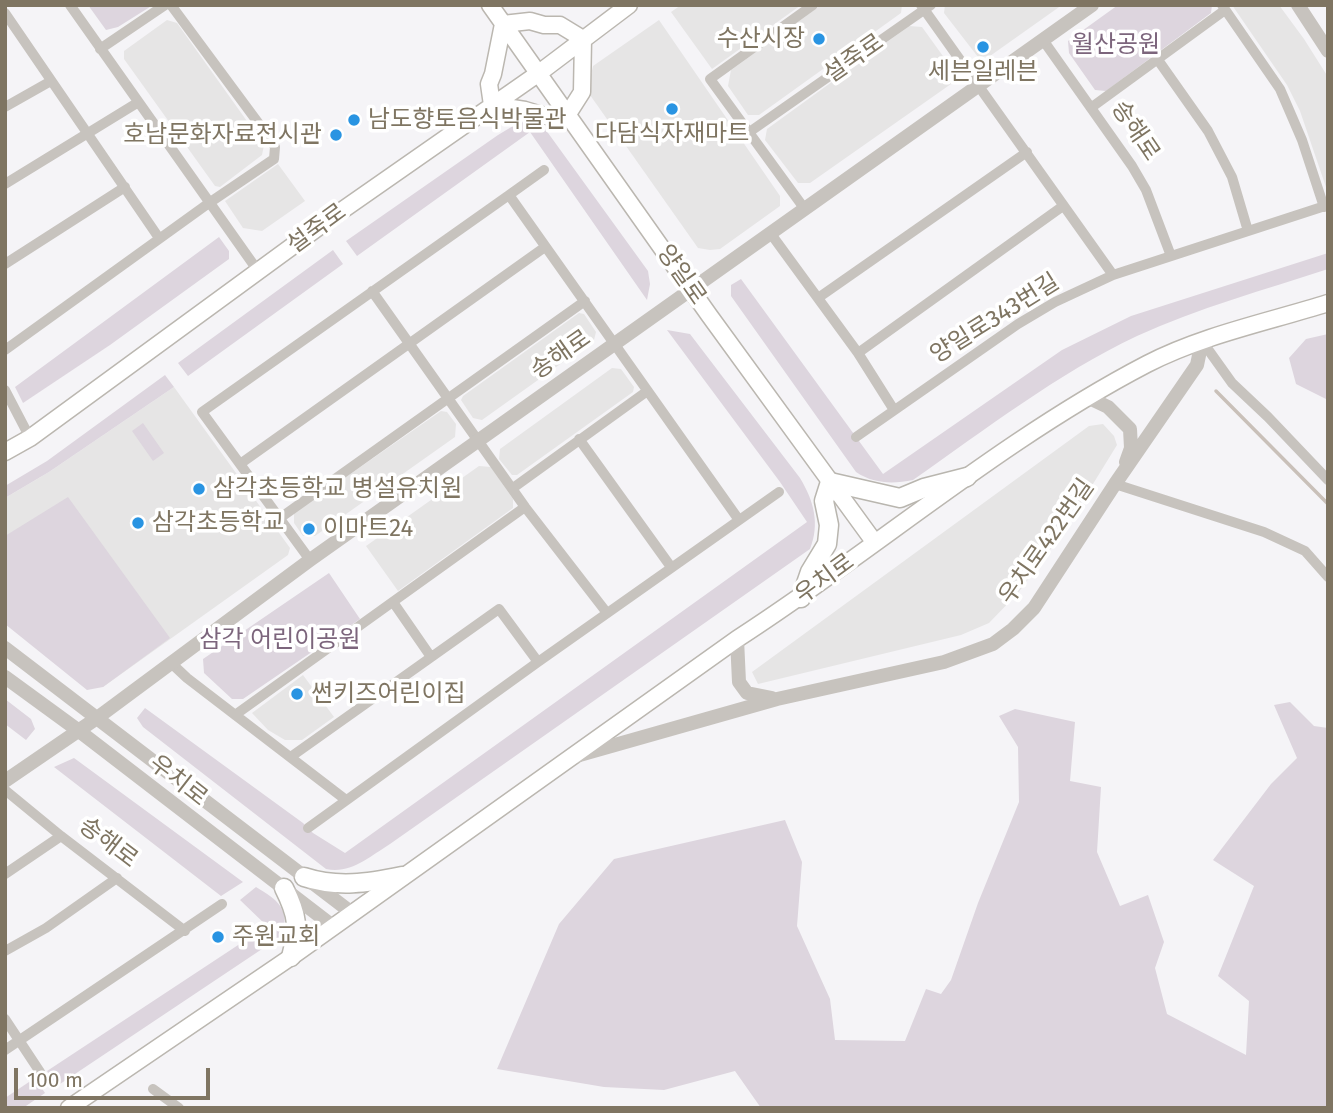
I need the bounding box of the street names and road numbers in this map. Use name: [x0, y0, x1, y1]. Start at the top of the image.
street label: 설죽로: [819, 28, 889, 90]
street label: 송해로: [1105, 95, 1165, 167]
street label: 설죽로: [282, 198, 352, 260]
street label: 양일로: [650, 240, 712, 310]
street label: 양일로343번길: [925, 268, 1065, 370]
street label: 송해로: [526, 324, 596, 386]
street label: 우치로422번길: [993, 474, 1101, 610]
street label: 우치로: [790, 548, 860, 610]
street label: 우치로: [143, 749, 213, 813]
street label: 송해로: [73, 812, 143, 874]

